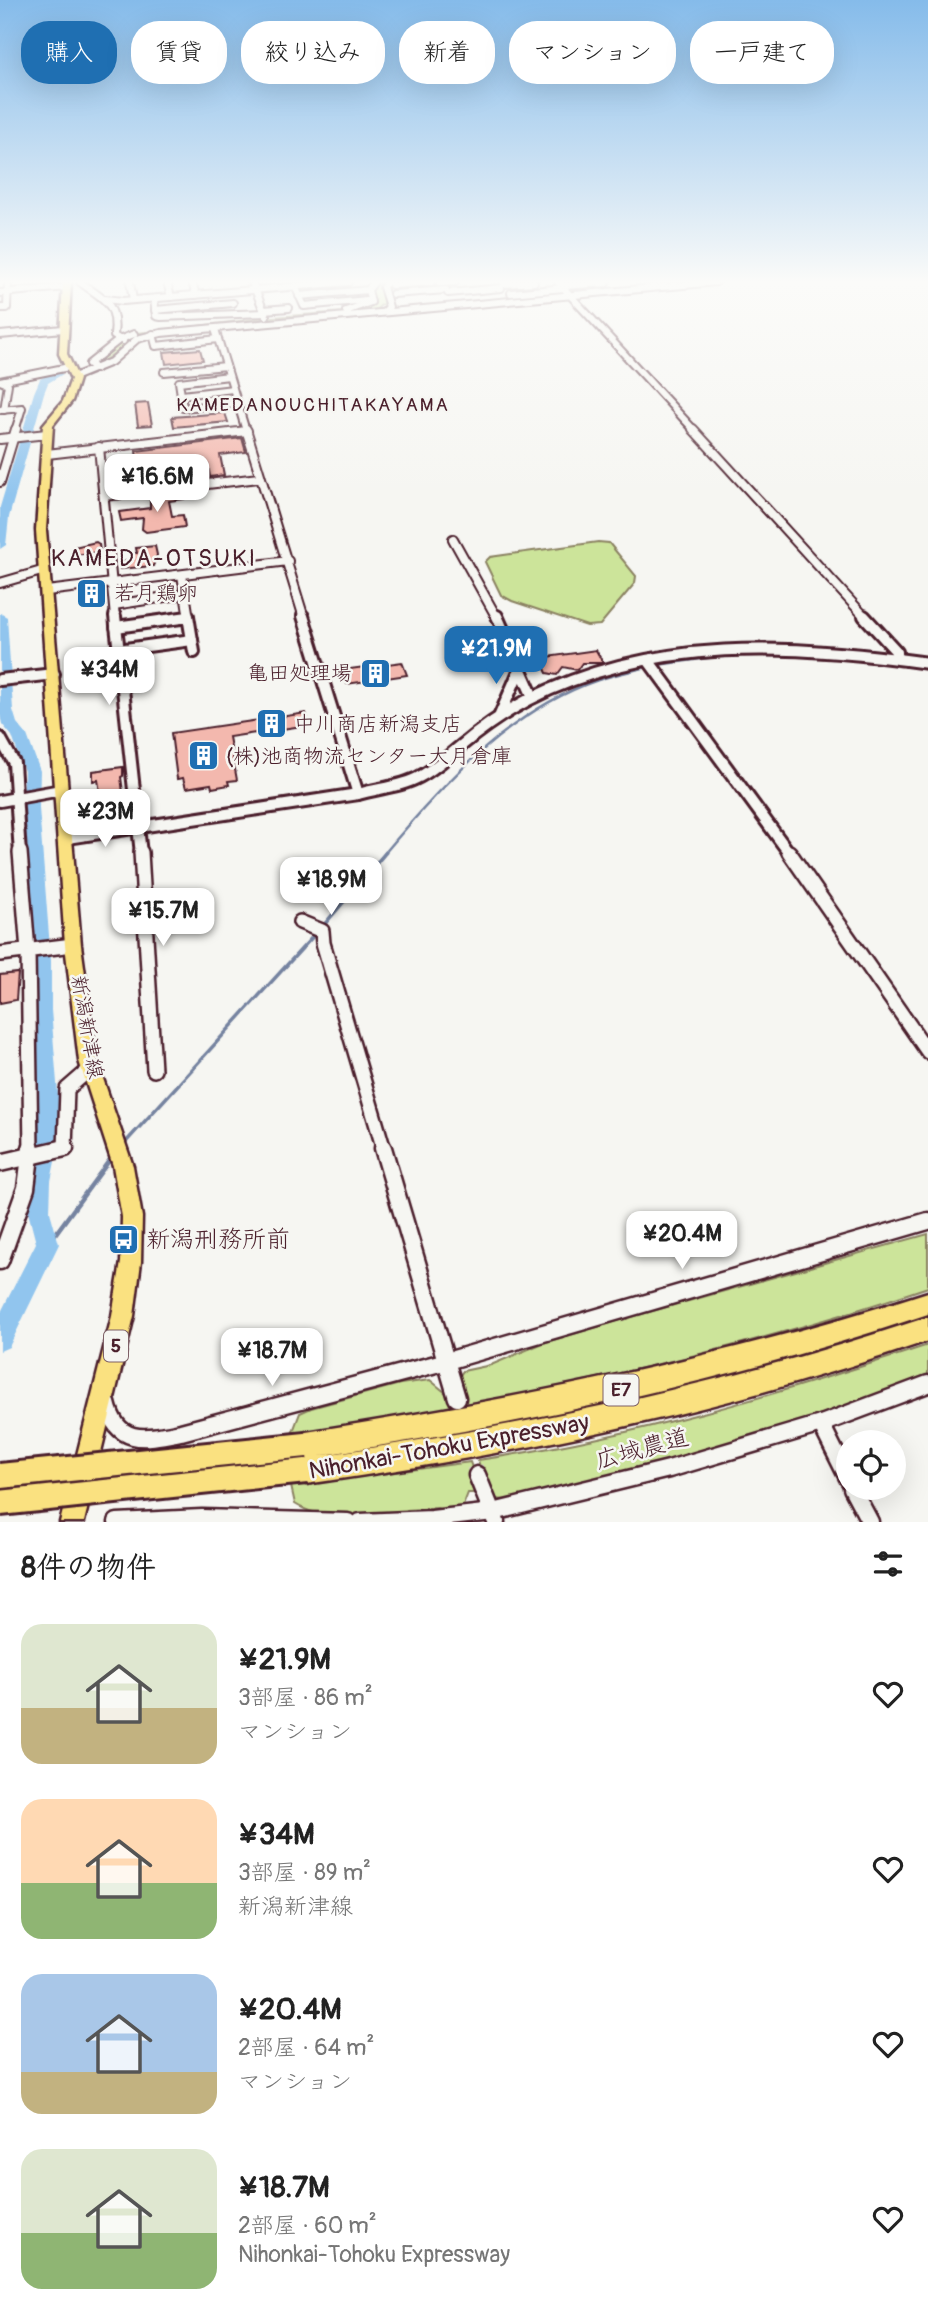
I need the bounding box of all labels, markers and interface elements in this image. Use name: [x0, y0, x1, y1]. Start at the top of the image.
chip: 購入: [21, 21, 117, 84]
chip: 賃貸: [131, 21, 227, 84]
chip: 絞り込み: [241, 21, 385, 84]
chip: 新着: [399, 21, 495, 84]
chip: マンション: [509, 21, 676, 84]
chip: 一戸建て: [690, 21, 834, 84]
district label: KAMEDANOUCHITAKAYAMA: [176, 393, 450, 417]
pin: ¥16.6M: [100, 454, 214, 514]
text: ¥16.6M: [120, 462, 194, 491]
district label: KAMEDA-OTSUKI: [51, 544, 257, 573]
building icon: 若月鶏卵: [74, 576, 108, 610]
place label: 若月鶏卵: [114, 580, 198, 607]
pin: ¥21.9M: [439, 626, 553, 686]
text: ¥21.9M: [460, 634, 532, 663]
pin: ¥34M: [68, 648, 150, 707]
text: ¥34M: [80, 655, 138, 684]
building icon: 亀田処理場: [358, 656, 392, 690]
place label: 亀田処理場: [247, 660, 352, 687]
building icon: 中川商店新潟支店: [254, 707, 288, 741]
place label: 中川商店新潟支店: [294, 711, 462, 738]
building icon: (株)池商物流センター大月倉庫: [186, 739, 220, 773]
place label: (株)池商物流センター大月倉庫: [226, 743, 512, 770]
pin: ¥23M: [64, 790, 146, 849]
text: ¥23M: [76, 797, 134, 826]
pin: ¥18.9M: [274, 858, 388, 917]
text: ¥18.9M: [296, 865, 366, 894]
pin: ¥15.7M: [106, 888, 220, 948]
text: ¥15.7M: [127, 896, 199, 925]
street label: 新潟新津線: [65, 973, 109, 1081]
pin: ¥20.4M: [625, 1212, 739, 1271]
text: ¥20.4M: [642, 1219, 722, 1248]
bus stop icon: 新潟刑務所前: [106, 1222, 140, 1256]
place label: 新潟刑務所前: [146, 1225, 290, 1254]
pin: ¥18.7M: [215, 1328, 329, 1388]
road number: 5: [104, 1330, 128, 1362]
text: ¥18.7M: [237, 1336, 307, 1365]
road number: E7: [604, 1374, 638, 1406]
street label: Nihonkai-Tohoku Expressway: [307, 1408, 591, 1486]
street label: 広域農道: [592, 1423, 692, 1475]
map controls: [836, 1430, 906, 1500]
button: locate: [836, 1430, 906, 1500]
icon: filters: [869, 1545, 907, 1583]
text: 8件の物件: [21, 1549, 156, 1586]
text: ¥21.9M: [238, 1641, 331, 1678]
icon: home: [77, 1652, 161, 1736]
icon: heart: [869, 1675, 907, 1713]
text: 3部屋 · 86 m²: [238, 1683, 373, 1712]
text: マンション: [238, 1717, 352, 1746]
text: ¥34M: [238, 1816, 315, 1853]
icon: home: [77, 1827, 161, 1911]
icon: heart: [869, 1850, 907, 1888]
text: 3部屋 · 89 m²: [238, 1858, 371, 1887]
text: 新潟新津線: [238, 1892, 353, 1921]
text: ¥20.4M: [238, 1991, 342, 2028]
icon: home: [77, 2002, 161, 2086]
icon: heart: [869, 2025, 907, 2063]
text: 2部屋 · 64 m²: [238, 2033, 374, 2062]
text: マンション: [238, 2067, 352, 2096]
text: ¥18.7M: [238, 2169, 330, 2206]
icon: home: [77, 2177, 161, 2261]
icon: heart: [869, 2200, 907, 2238]
text: 2部屋 · 60 m²: [238, 2211, 377, 2240]
text: Nihonkai-Tohoku Expressway: [238, 2240, 510, 2269]

